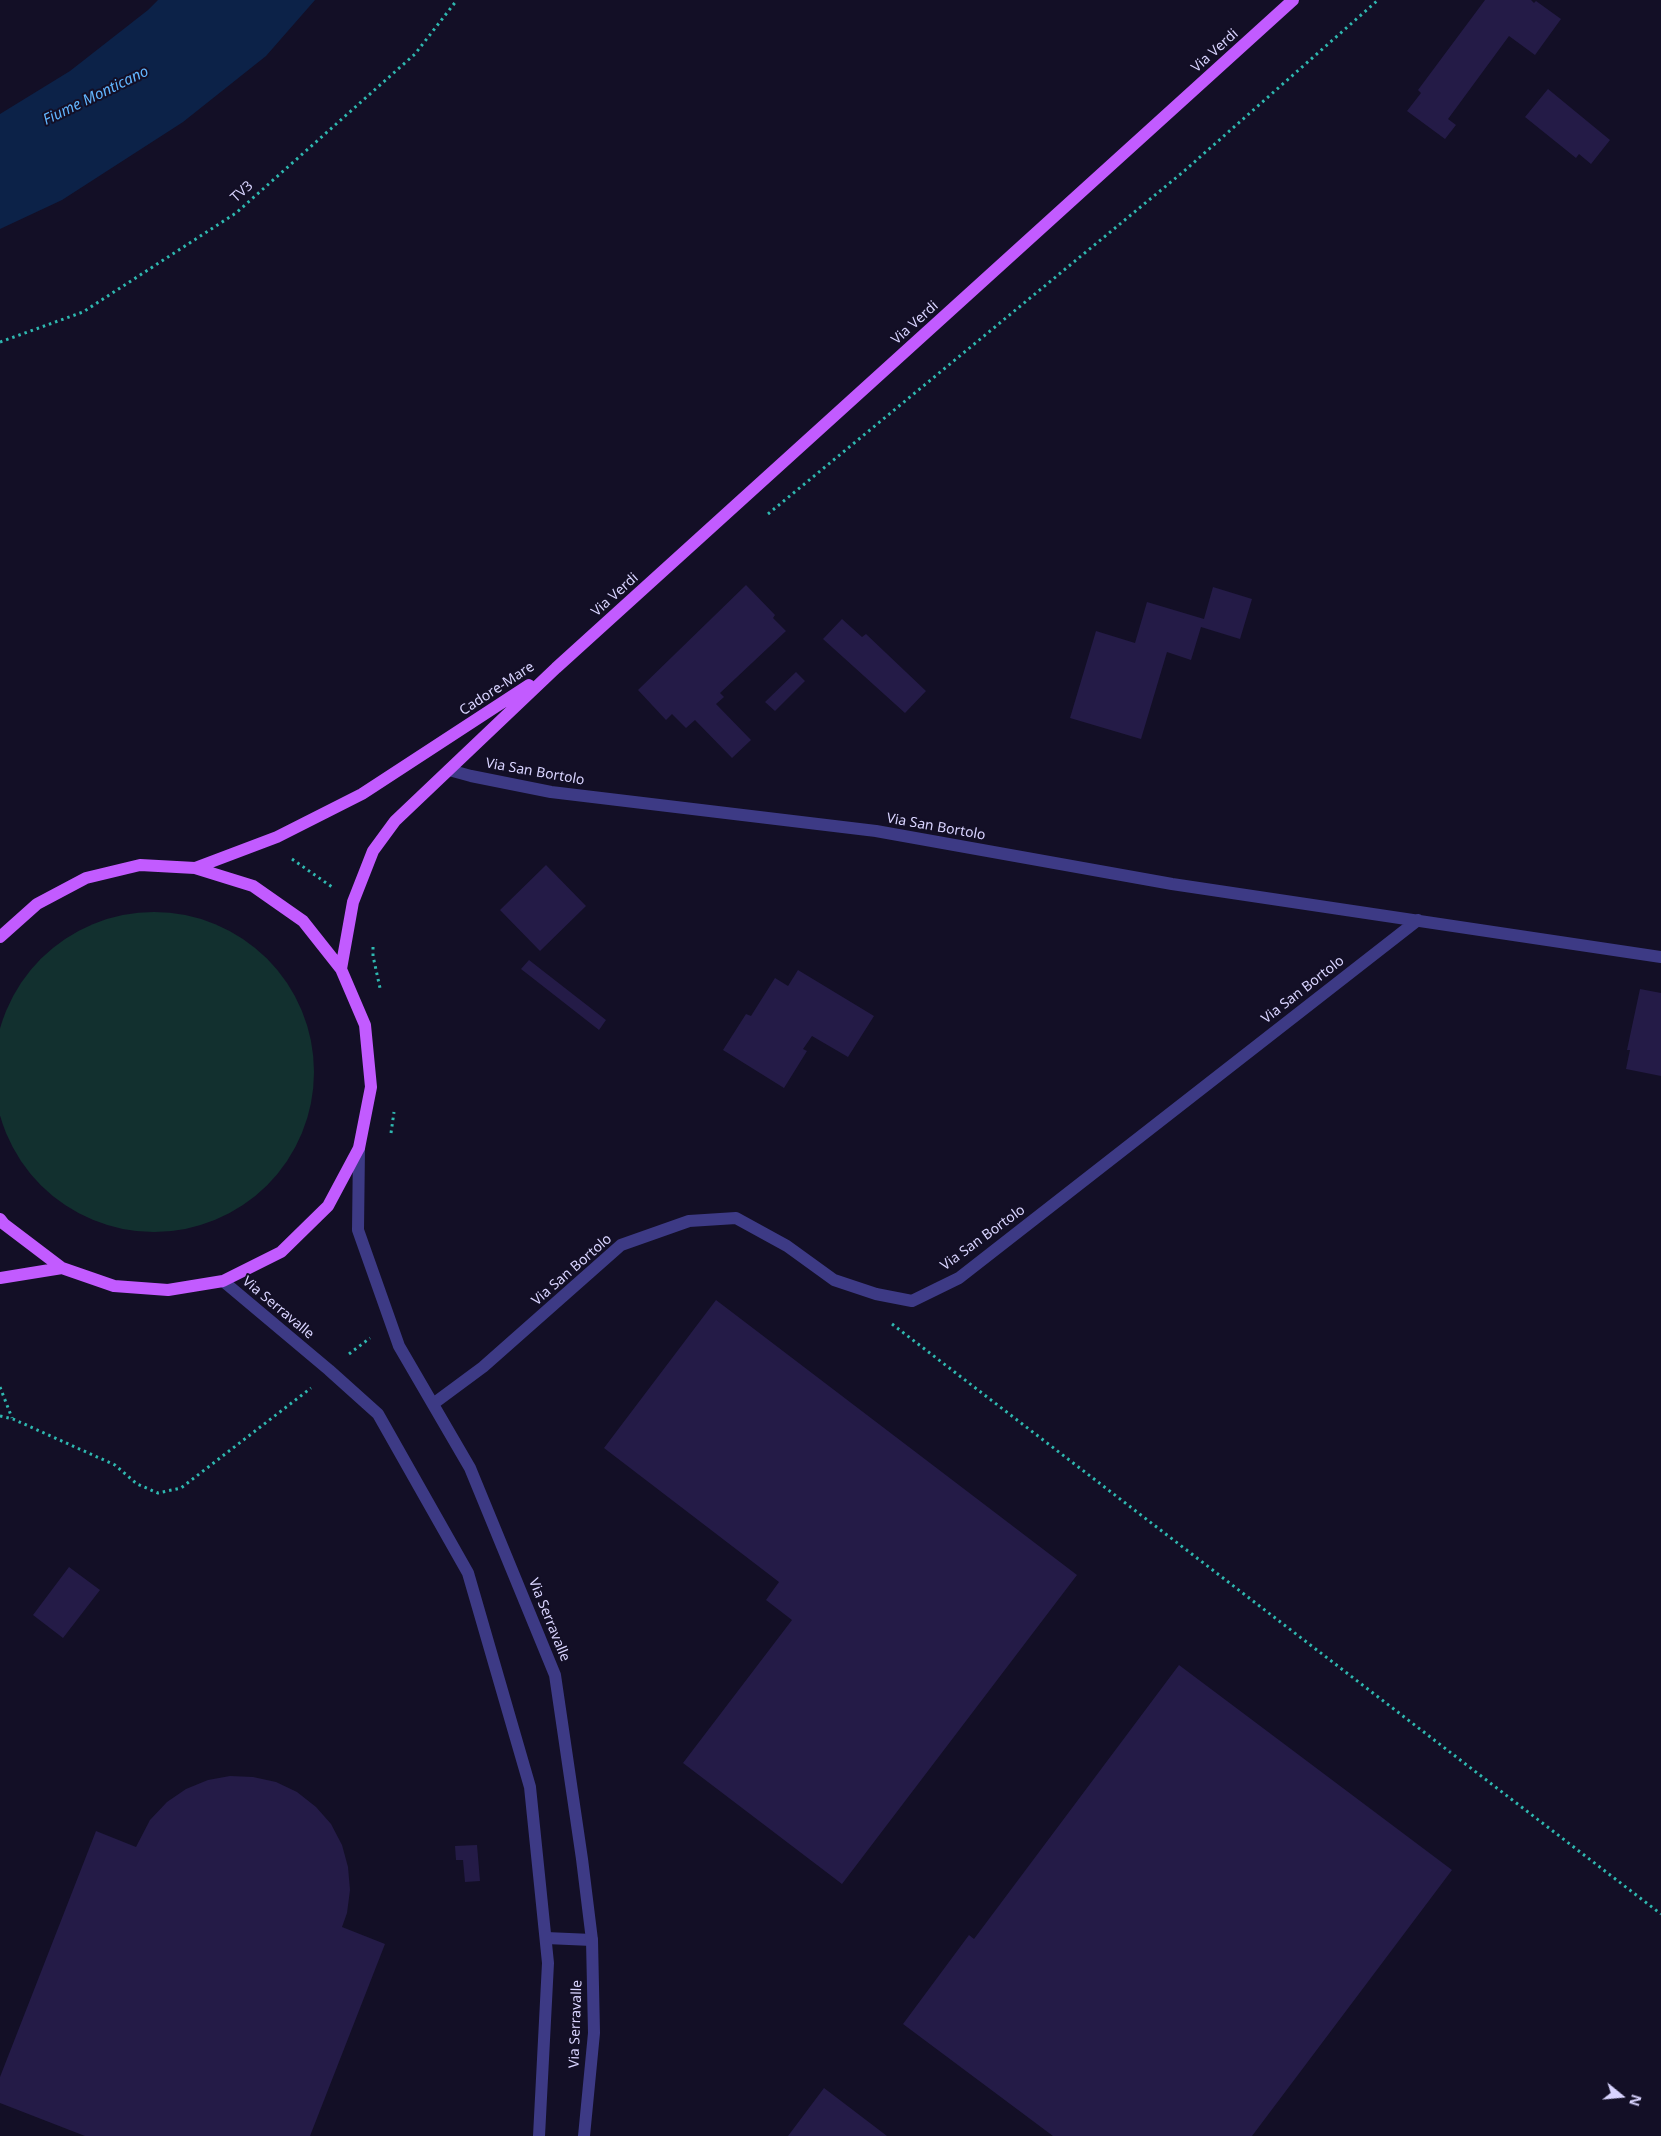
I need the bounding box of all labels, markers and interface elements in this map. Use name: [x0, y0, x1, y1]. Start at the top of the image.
street label: Via Verdi: [1188, 26, 1242, 76]
water label: Fiume Monticano: [40, 63, 152, 129]
street label: TV3: [227, 178, 257, 206]
street label: Via Verdi: [888, 298, 942, 348]
street label: Via Verdi: [588, 570, 642, 620]
street label: Cadore-Mare: [457, 659, 537, 719]
street label: Via San Bortolo: [484, 755, 586, 789]
street label: Via San Bortolo: [885, 810, 987, 844]
street label: Via San Bortolo: [1258, 953, 1348, 1027]
street label: Via San Bortolo: [937, 1202, 1029, 1274]
street label: Via San Bortolo: [529, 1231, 615, 1309]
street label: Via Serravalle: [239, 1273, 317, 1343]
street label: Via Serravalle: [525, 1576, 573, 1664]
street label: Via Serravalle: [566, 1980, 586, 2068]
north arrow: [1596, 2071, 1646, 2121]
text: N: [1625, 2092, 1647, 2109]

